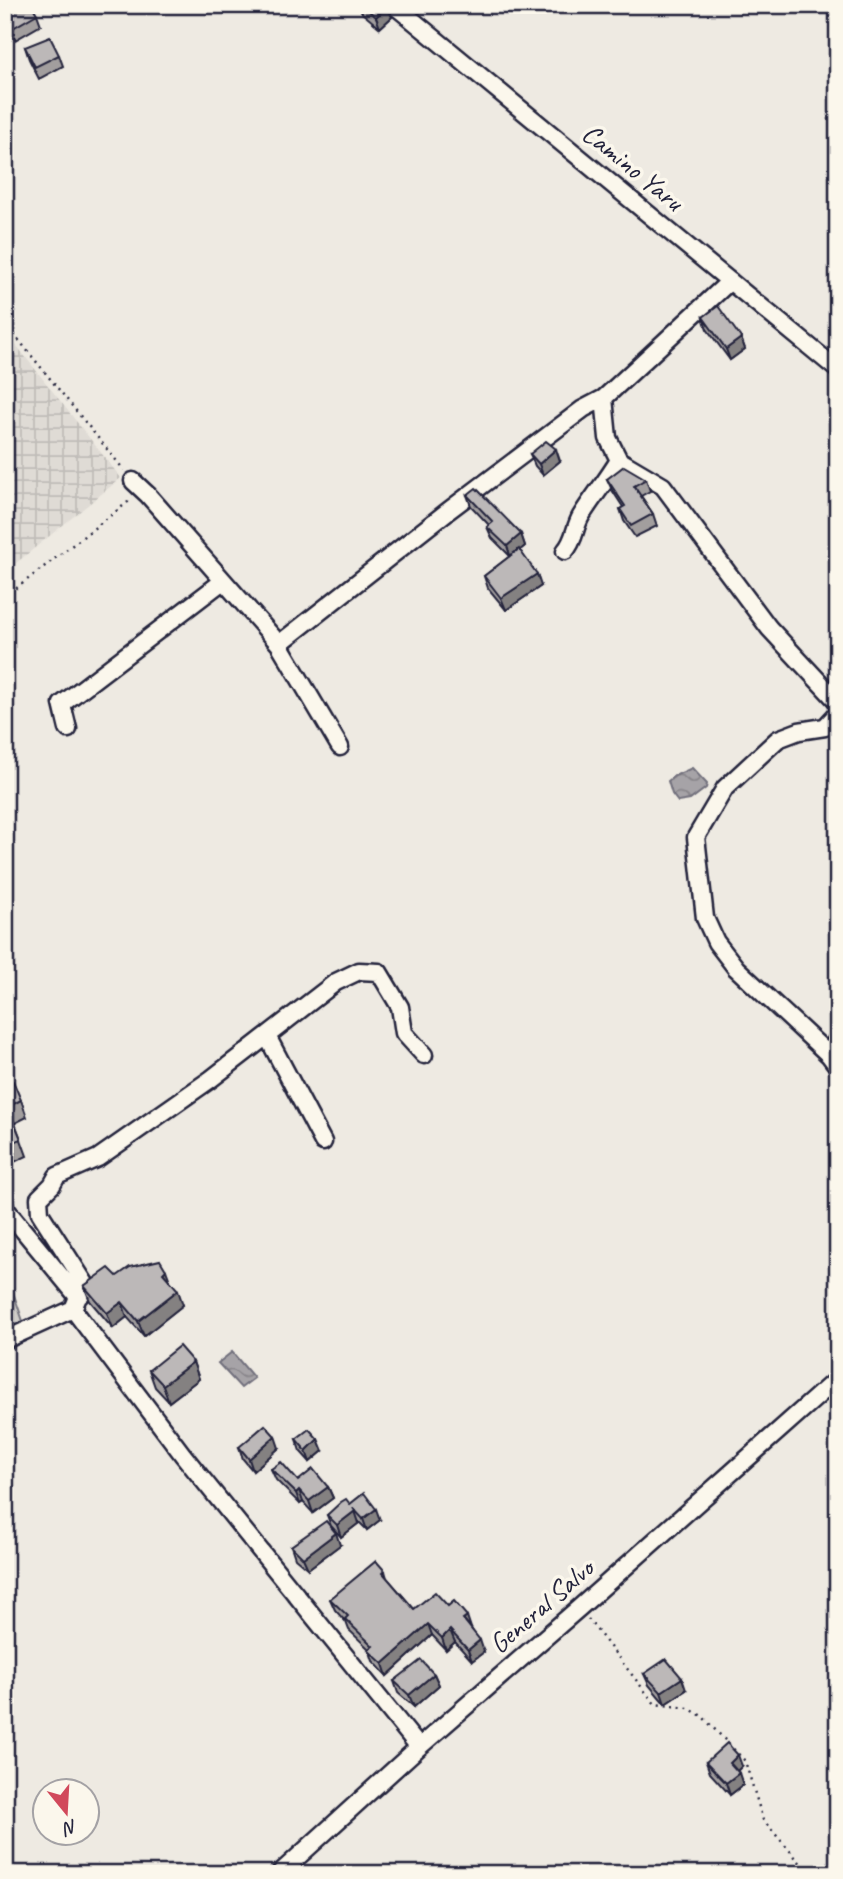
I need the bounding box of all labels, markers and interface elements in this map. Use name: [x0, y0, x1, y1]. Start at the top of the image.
street label: Camino Yaru: [575, 115, 692, 220]
street label: General Salvo: [482, 1549, 603, 1661]
north arrow: [32, 1778, 102, 1848]
text: N: [59, 1814, 80, 1841]

